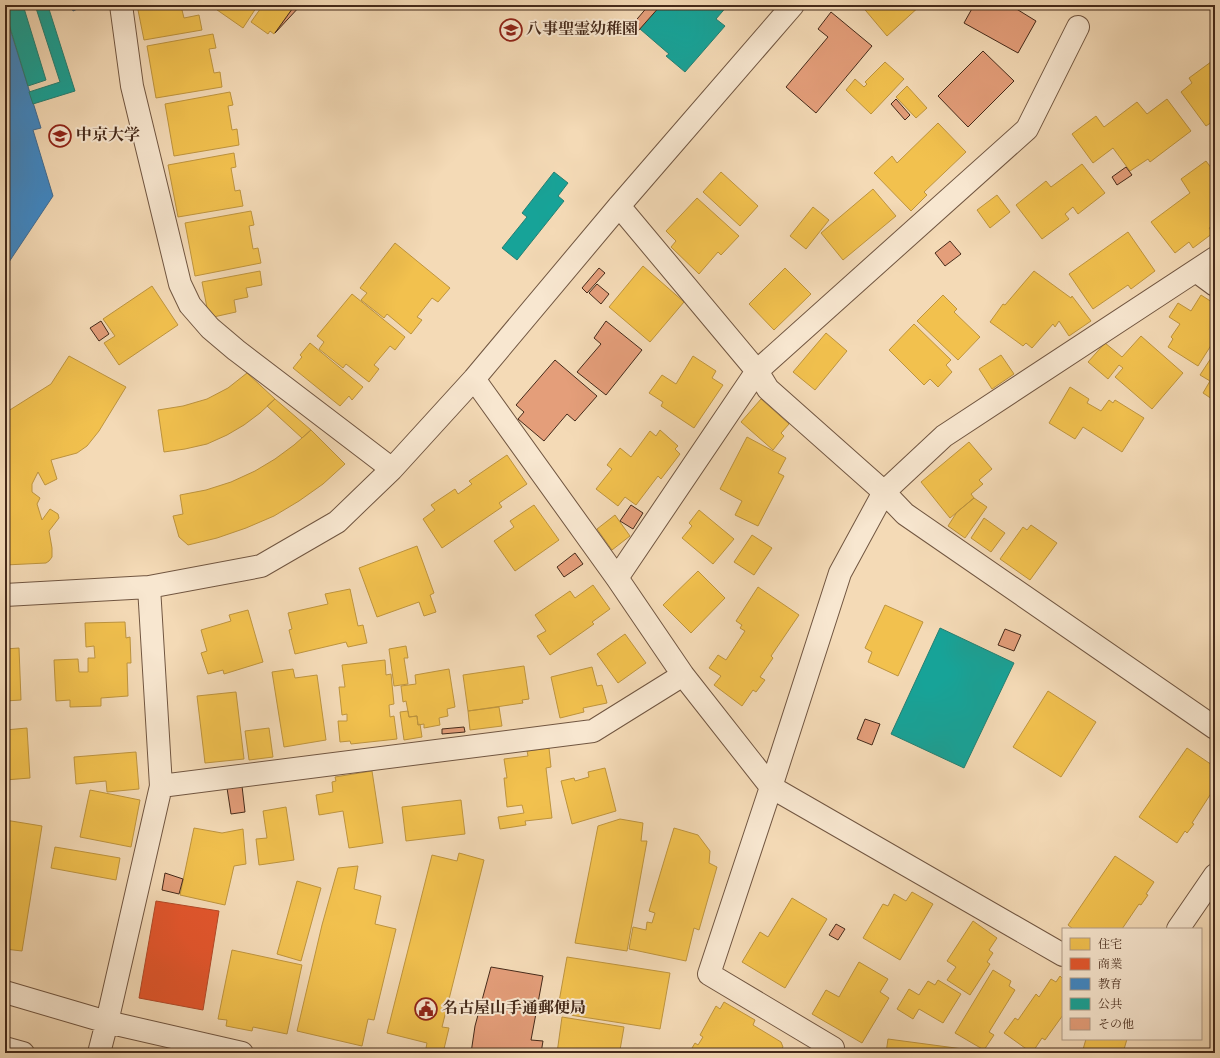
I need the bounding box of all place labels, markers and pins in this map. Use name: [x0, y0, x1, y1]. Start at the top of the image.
school or university icon: 八事聖霊幼稚園: [498, 17, 524, 43]
place label: 八事聖霊幼稚園: [526, 19, 638, 42]
school or university icon: 中京大学: [47, 123, 73, 149]
place label: 中京大学: [76, 125, 140, 148]
public building icon: 名古屋山手通郵便局: [413, 996, 439, 1022]
place label: 名古屋山手通郵便局: [442, 998, 586, 1021]

